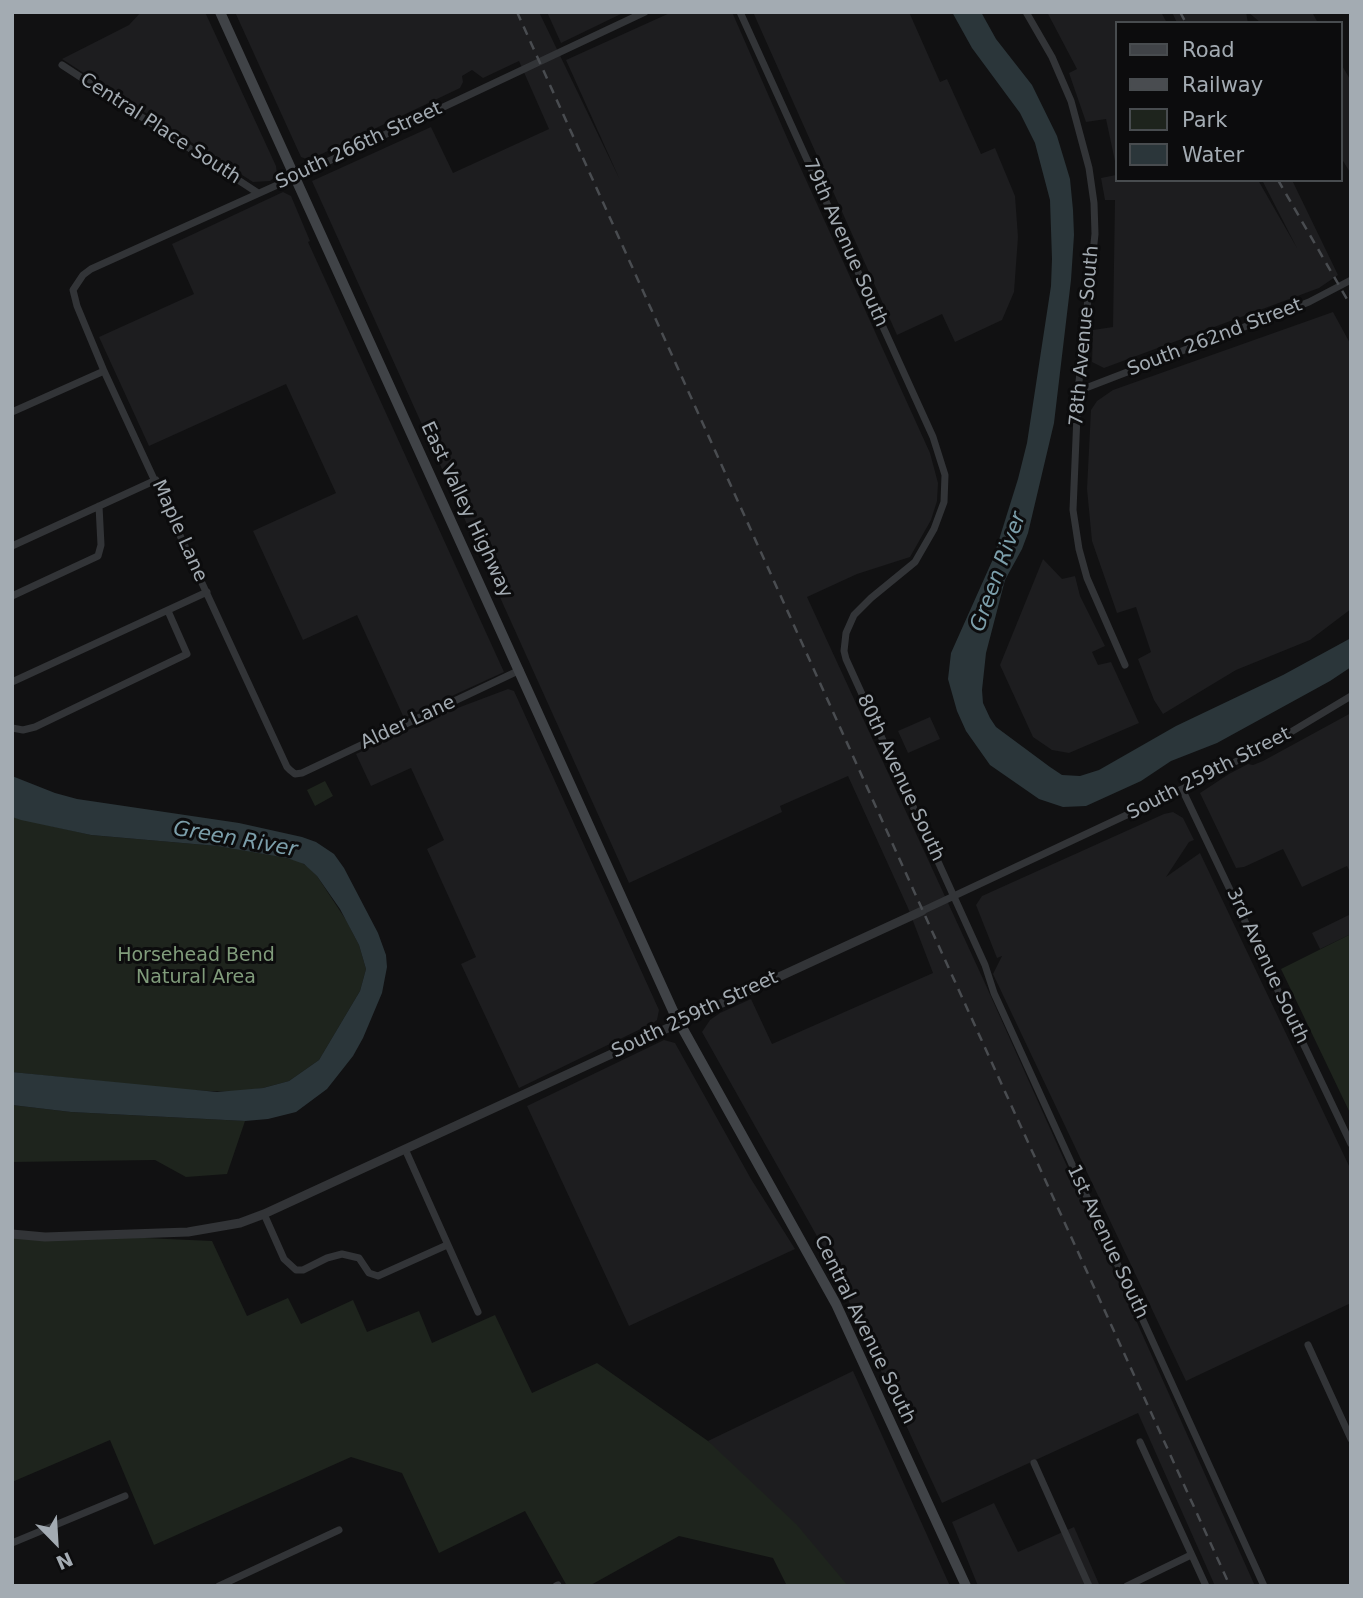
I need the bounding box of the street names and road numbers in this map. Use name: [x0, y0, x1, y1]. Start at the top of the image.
street label: Central Place South: [75, 69, 245, 189]
street label: South 266th Street: [272, 97, 446, 195]
street label: 79th Avenue South: [798, 155, 892, 331]
street label: 78th Avenue South: [1066, 245, 1104, 427]
street label: South 262nd Street: [1124, 294, 1306, 382]
street label: East Valley Highway: [415, 418, 517, 602]
street label: Maple Lane: [146, 477, 212, 585]
street label: Alder Lane: [357, 691, 459, 755]
street label: 80th Avenue South: [851, 691, 949, 865]
street label: South 259th Street: [1123, 723, 1295, 825]
street label: 3rd Avenue South: [1221, 884, 1313, 1048]
street label: South 259th Street: [608, 966, 782, 1064]
street label: 1st Avenue South: [1061, 1161, 1153, 1323]
street label: Central Avenue South: [808, 1232, 920, 1428]

